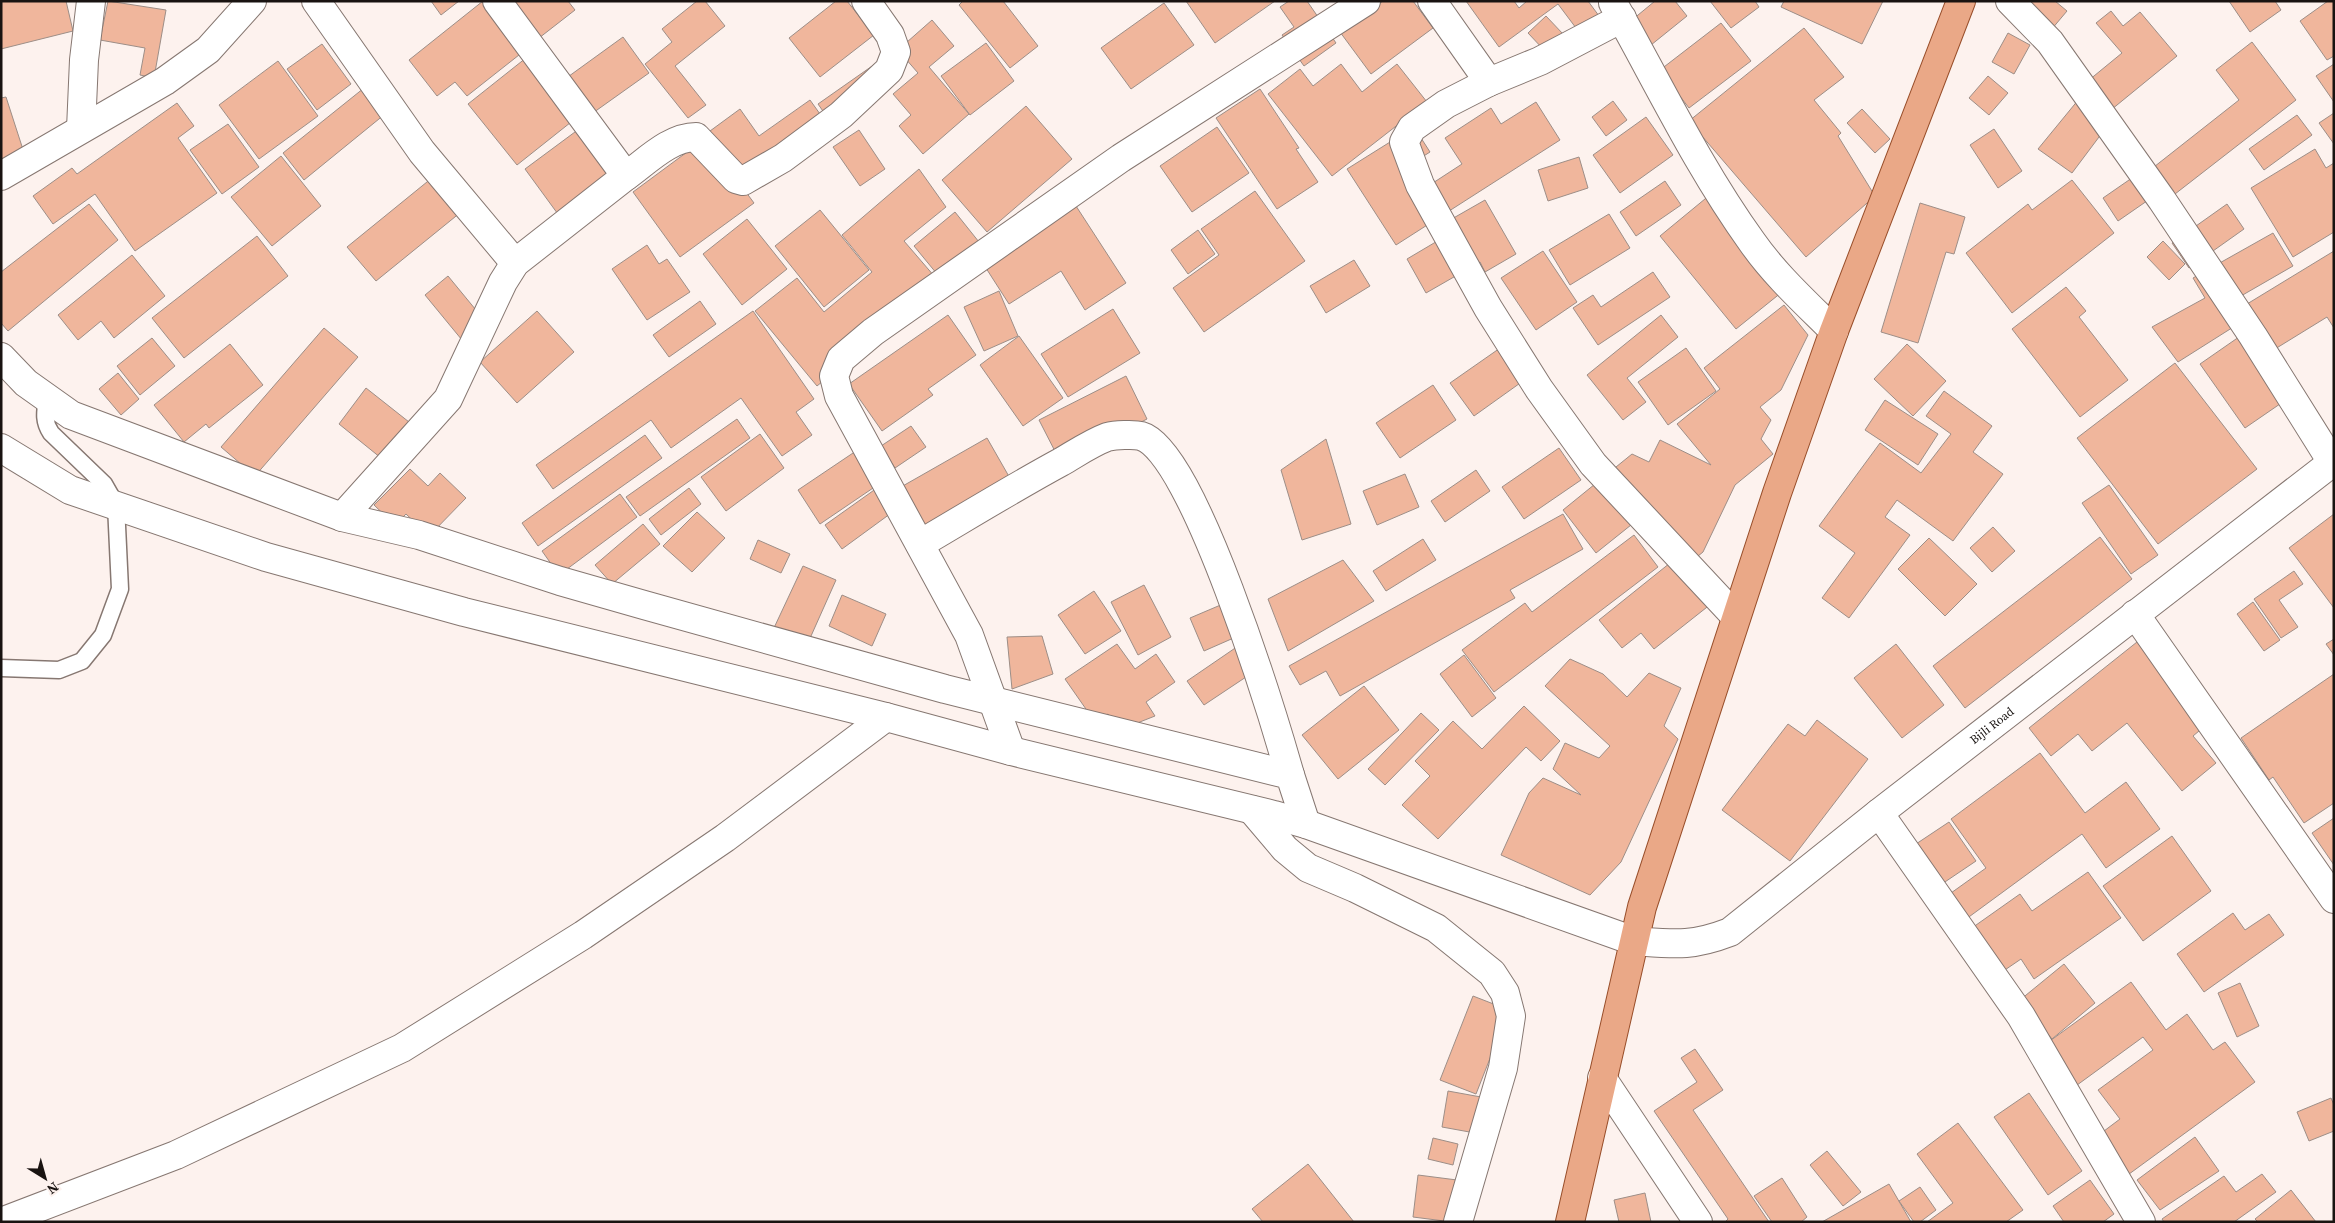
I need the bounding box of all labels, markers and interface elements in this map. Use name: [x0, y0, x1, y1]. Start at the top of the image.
street label: Bijli Road: [1967, 703, 2017, 748]
north arrow: [20, 1153, 70, 1203]
text: N: [43, 1177, 63, 1199]

